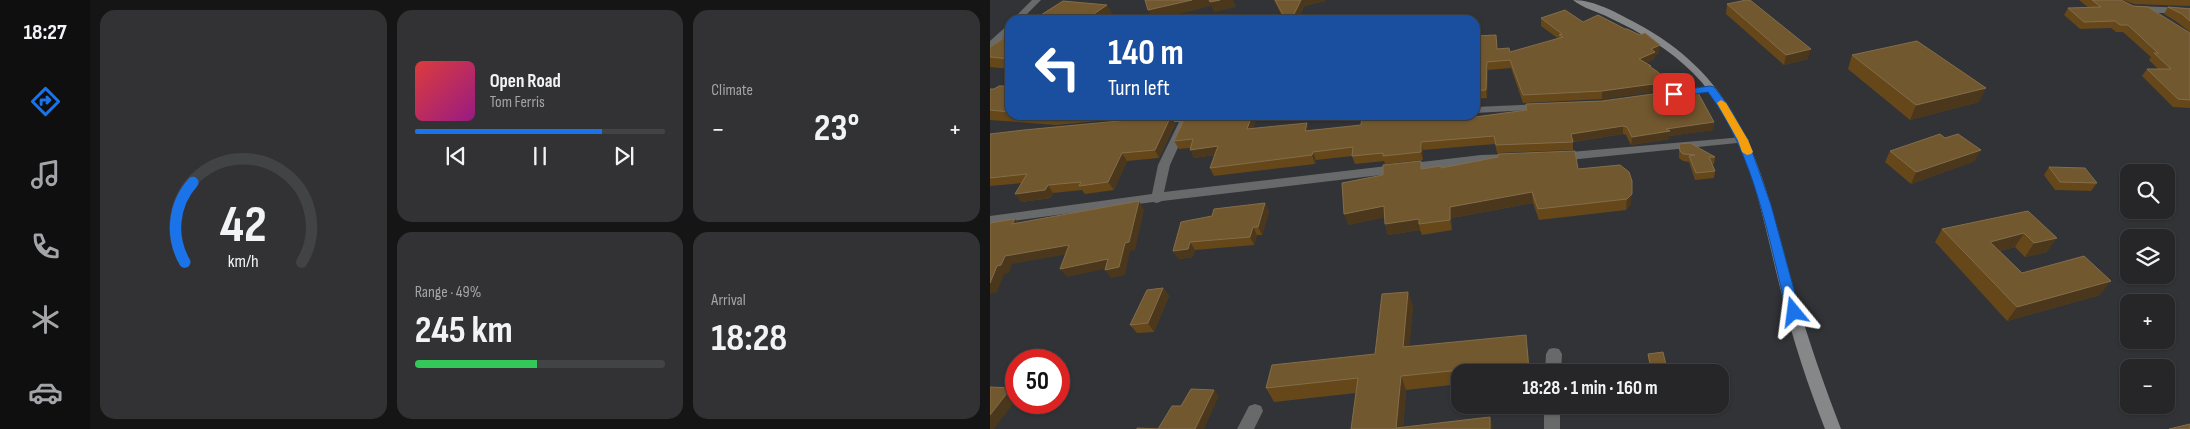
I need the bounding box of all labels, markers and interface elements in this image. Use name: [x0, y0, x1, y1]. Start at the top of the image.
text: 18:27: [23, 19, 67, 46]
text: 140 m: [1108, 32, 1184, 75]
icon: left: [1025, 35, 1090, 100]
text: Open Road: [490, 70, 561, 93]
pin: [1653, 73, 1695, 115]
text: Turn left: [1108, 75, 1170, 102]
icon: arrive: [1660, 80, 1688, 108]
text: Climate: [711, 81, 753, 100]
icon: directions: [28, 84, 63, 119]
text: Tom Ferris: [490, 93, 545, 112]
text: 23°: [814, 106, 859, 151]
text: −: [711, 113, 725, 146]
text: +: [948, 113, 962, 146]
icon: previous: [442, 142, 470, 170]
icon: pause: [526, 142, 554, 170]
icon: next: [610, 142, 638, 170]
icon: music: [28, 157, 63, 192]
map controls: [2120, 164, 2175, 414]
button: search: [2120, 164, 2175, 219]
text: 42: [220, 194, 267, 257]
icon: phone: [28, 229, 63, 264]
button: layers: [2120, 229, 2175, 284]
text: km/h: [228, 251, 259, 272]
text: Range · 49%: [415, 283, 481, 302]
position arrow: [1767, 285, 1819, 337]
text: Arrival: [711, 291, 746, 310]
button: +: [2120, 294, 2175, 349]
icon: climate: [28, 302, 63, 337]
text: 245 km: [415, 308, 513, 353]
text: 18:28: [711, 316, 787, 361]
speed limit sign: 50: [1005, 349, 1070, 414]
button: −: [2120, 359, 2175, 414]
icon: car: [28, 375, 63, 410]
text: 18:28 · 1 min · 160 m: [1522, 377, 1658, 400]

